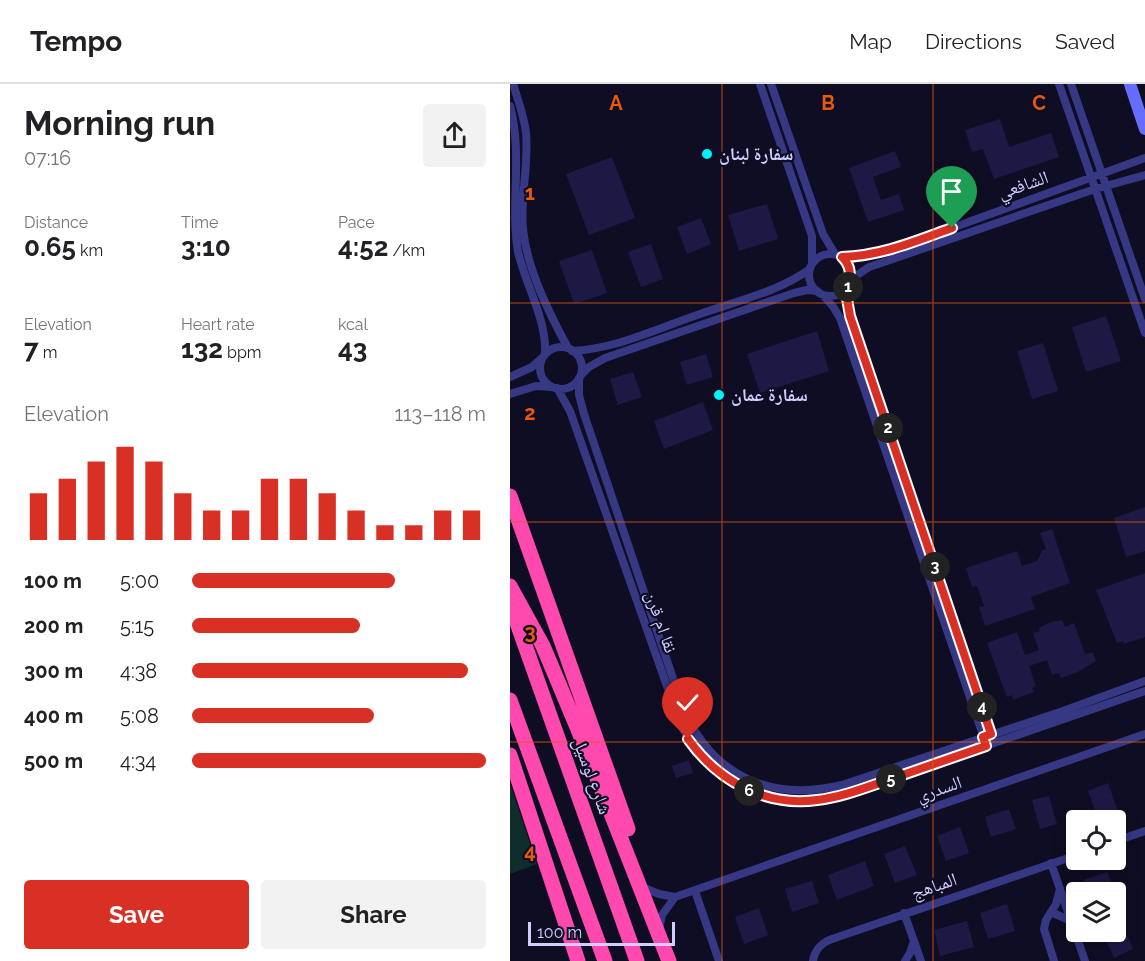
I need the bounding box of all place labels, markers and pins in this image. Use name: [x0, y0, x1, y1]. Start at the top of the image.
place label: سفارة لبنان: [719, 143, 793, 165]
marker: سفارة لبنان: [700, 147, 714, 161]
pin: [926, 166, 977, 228]
pin: 1: [833, 272, 863, 302]
place label: سفارة عمان: [731, 384, 808, 406]
marker: سفارة عمان: [712, 388, 726, 402]
pin: 2: [873, 413, 903, 443]
pin: 3: [920, 552, 950, 582]
pin: [662, 677, 713, 739]
pin: 4: [967, 692, 997, 722]
pin: 5: [876, 764, 906, 794]
pin: 6: [734, 776, 764, 806]

